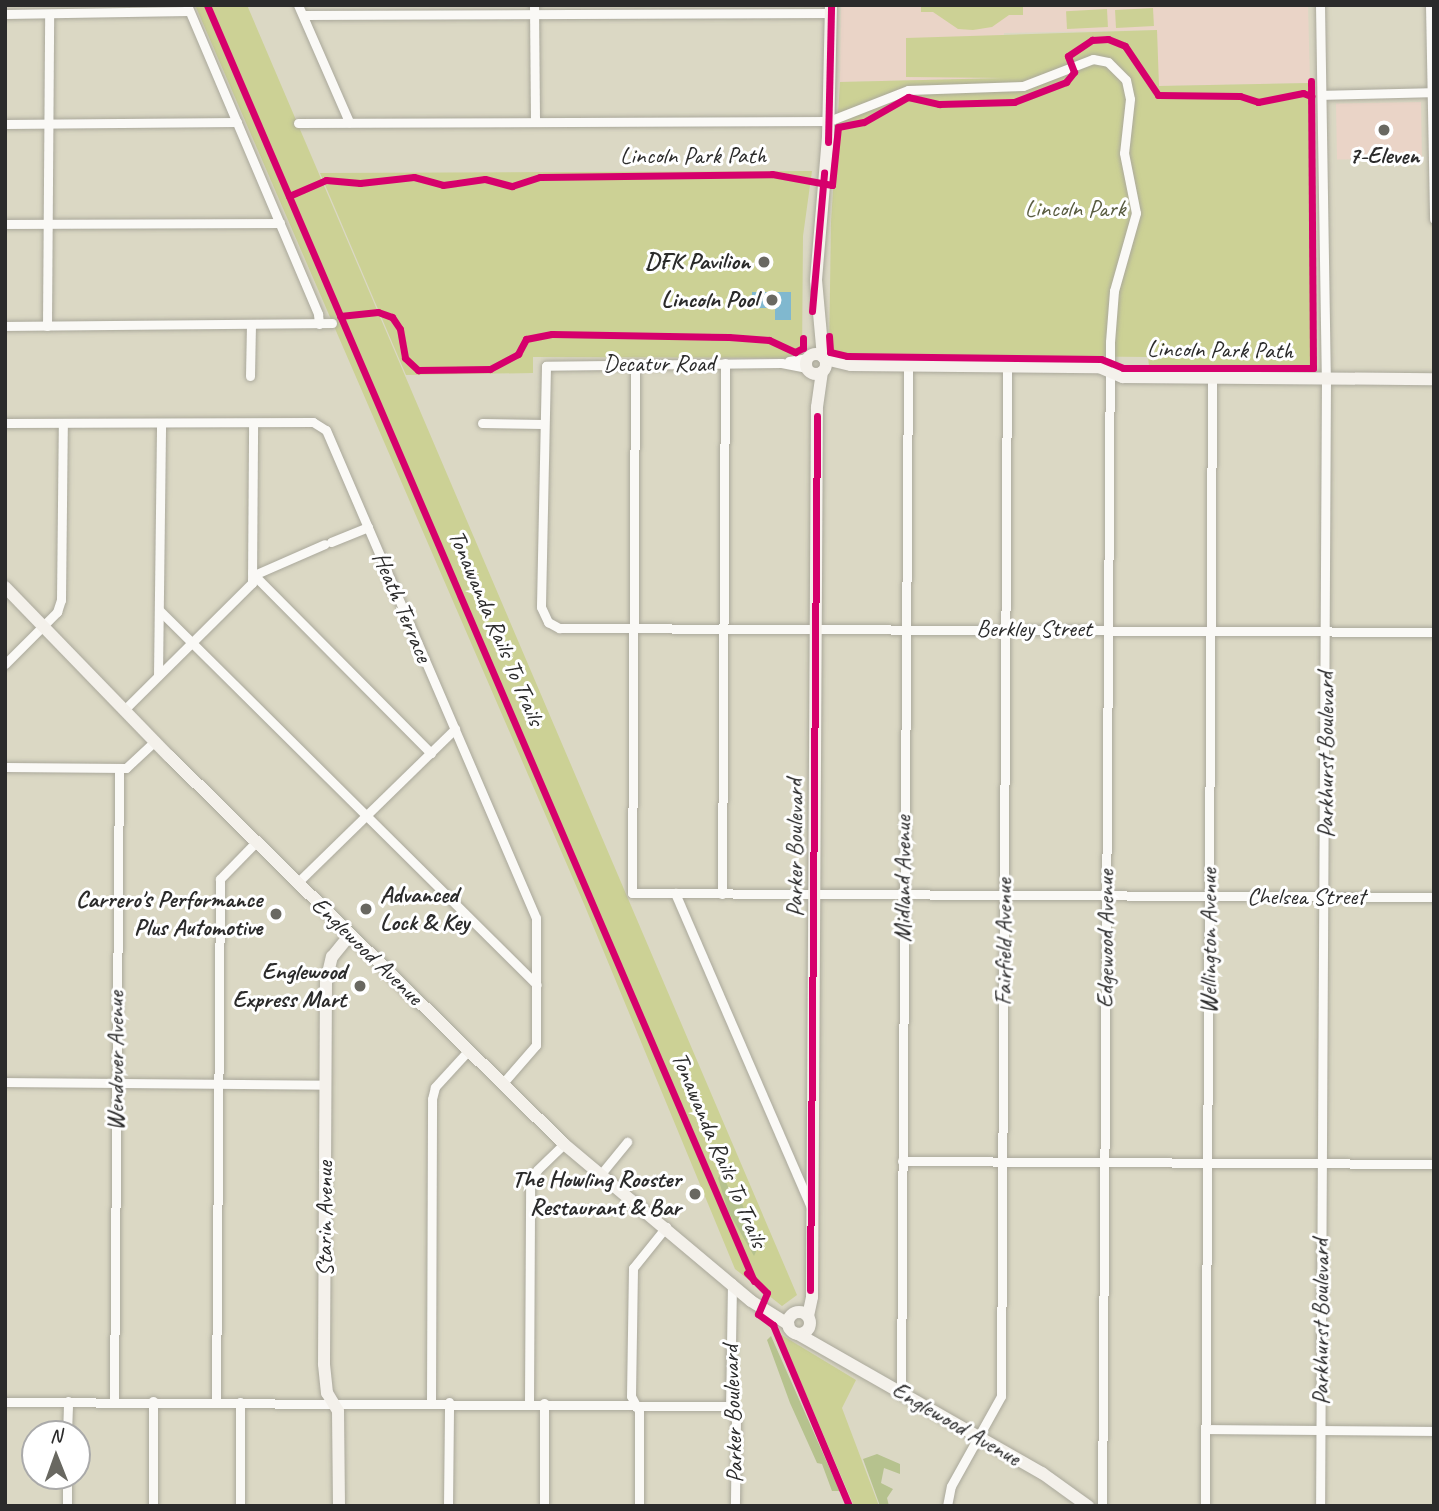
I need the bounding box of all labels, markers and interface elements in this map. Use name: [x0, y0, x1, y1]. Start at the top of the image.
marker: 7-Eleven: [1376, 122, 1392, 138]
street label: Lincoln Park Path: [620, 142, 766, 170]
place label: 7-Eleven: [1349, 142, 1419, 170]
park label: Lincoln Park: [1024, 195, 1126, 223]
place label: DFK Pavilion: [645, 248, 750, 276]
marker: DFK Pavilion: [756, 254, 772, 270]
place label: Lincoln Pool: [661, 286, 758, 314]
marker: Lincoln Pool: [764, 292, 780, 308]
street label: Lincoln Park Path: [1146, 334, 1294, 366]
street label: Decatur Road: [603, 350, 715, 378]
street label: Tonawanda Rails To Trails: [442, 526, 550, 730]
street label: Heath Terrace: [366, 548, 438, 666]
street label: Berkley Street: [976, 615, 1092, 643]
street label: Parkhurst Boulevard: [1312, 672, 1340, 838]
street label: Parker Boulevard: [781, 779, 809, 917]
street label: Midland Avenue: [889, 816, 917, 942]
street label: Wellington Avenue: [1195, 868, 1223, 1014]
street label: Edgewood Avenue: [1092, 870, 1120, 1008]
street label: Fairfield Avenue: [990, 878, 1018, 1006]
place label: Advanced Lock & Key: [380, 881, 469, 937]
street label: Chelsea Street: [1247, 883, 1365, 911]
place label: Carrero's Performance Plus Automotive: [76, 886, 262, 942]
street label: Englewood Avenue: [305, 891, 429, 1011]
marker: Advanced Lock & Key: [358, 901, 374, 917]
marker: Carrero's Performance Plus Automotive: [268, 906, 284, 922]
place label: Englewood Express Mart: [232, 958, 346, 1014]
marker: Englewood Express Mart: [352, 978, 368, 994]
street label: Wendover Avenue: [102, 991, 130, 1131]
street label: Tonawanda Rails To Trails: [665, 1048, 773, 1252]
street label: Starin Avenue: [311, 1161, 339, 1277]
place label: The Howling Rooster Restaurant & Bar: [512, 1166, 681, 1222]
marker: The Howling Rooster Restaurant & Bar: [687, 1186, 703, 1202]
street label: Parkhurst Boulevard: [1307, 1239, 1335, 1405]
street label: Parker Boulevard: [716, 1344, 750, 1484]
street label: Englewood Avenue: [887, 1376, 1025, 1472]
north arrow: [21, 1420, 91, 1490]
text: N: [50, 1424, 62, 1448]

